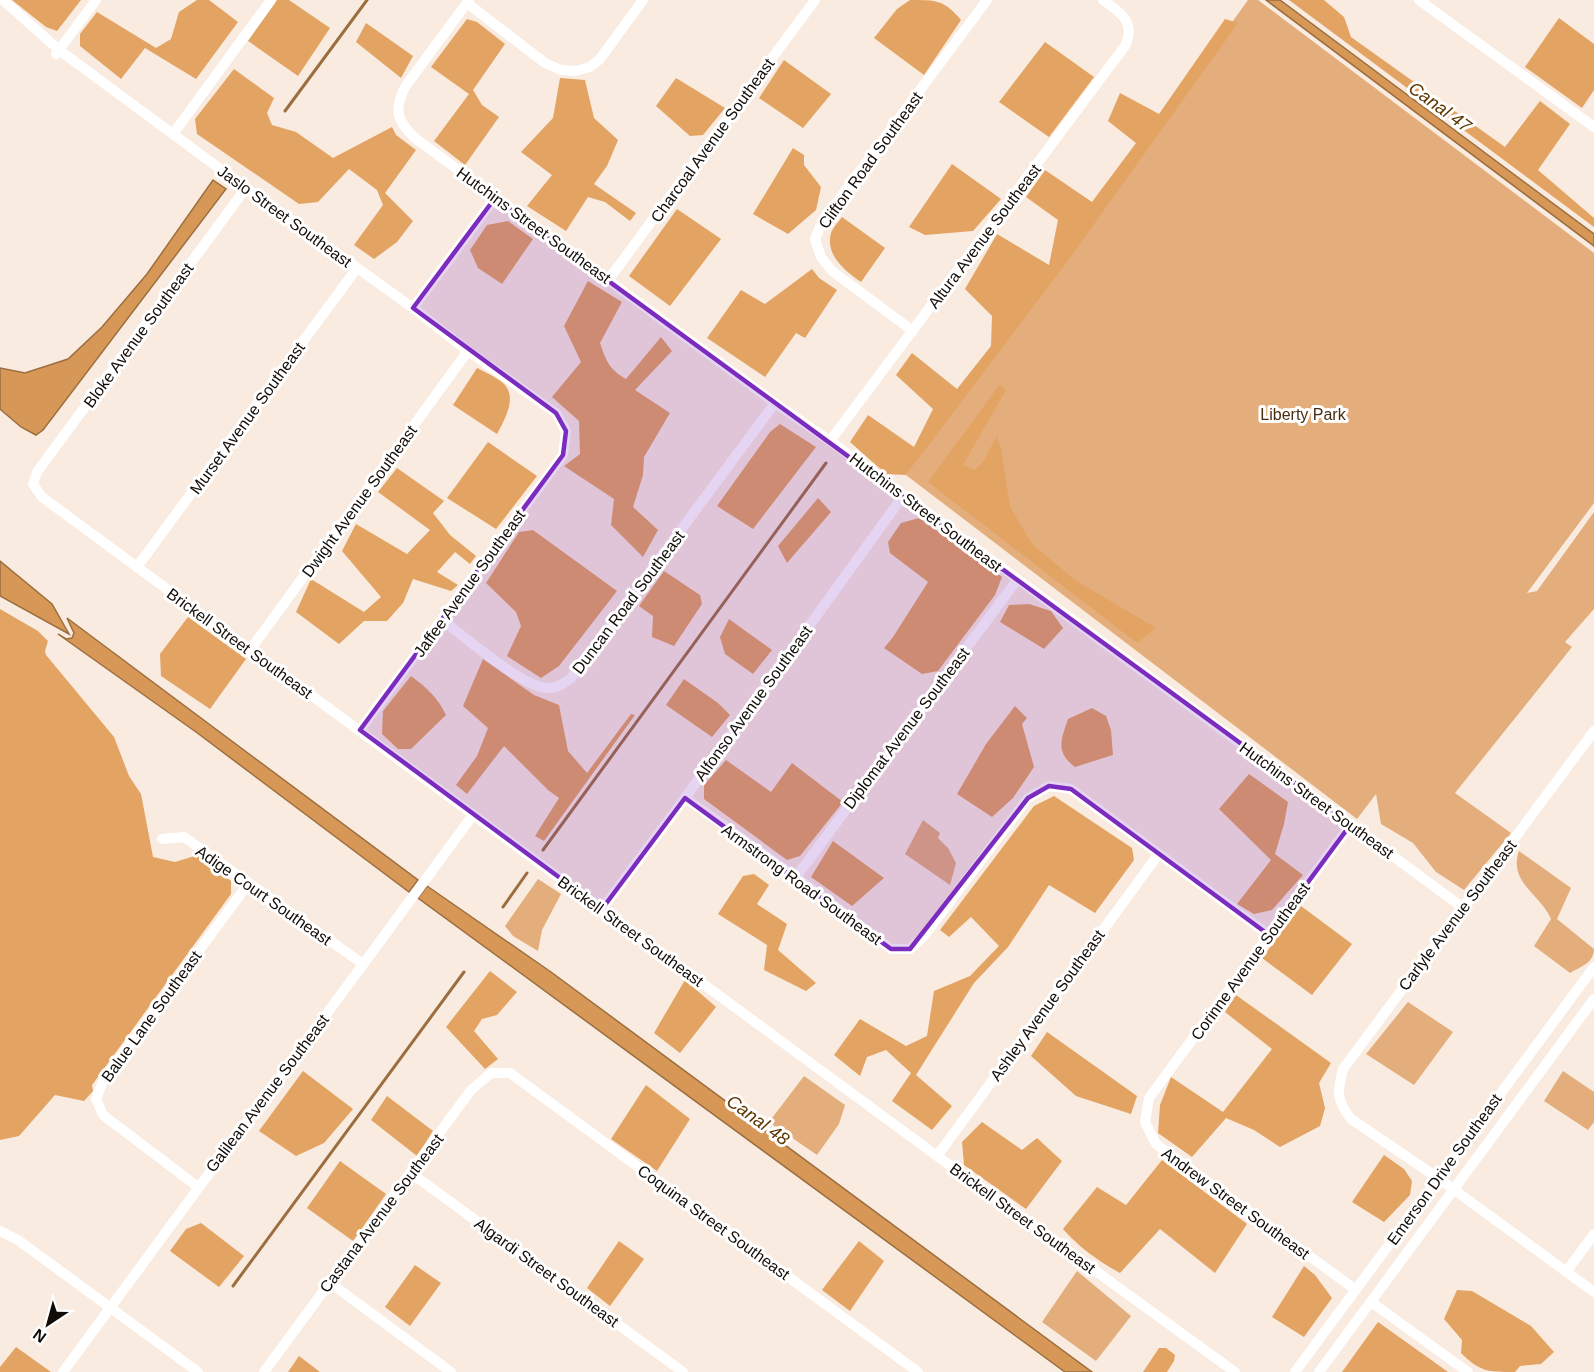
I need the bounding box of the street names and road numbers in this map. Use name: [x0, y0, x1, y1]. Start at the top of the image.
street label: Charcoal Avenue Southeast: [647, 55, 778, 225]
street label: Clifton Road Southeast: [815, 88, 926, 232]
street label: Altura Avenue Southeast: [925, 161, 1044, 312]
street label: Jaslo Street Southeast: [215, 162, 355, 271]
street label: Hutchins Street Southeast: [454, 164, 614, 287]
street label: Bloke Avenue Southeast: [80, 259, 197, 411]
street label: Murset Avenue Southeast: [187, 339, 308, 497]
street label: Dwight Avenue Southeast: [299, 422, 420, 580]
street label: Hutchins Street Southeast: [846, 450, 1005, 575]
street label: Jaffee Avenue Southeast: [410, 506, 529, 660]
street label: Duncan Road Southeast: [569, 527, 688, 677]
street label: Brickell Street Southeast: [164, 585, 316, 702]
street label: Alfonso Avenue Southeast: [691, 622, 816, 784]
street label: Diplomat Avenue Southeast: [840, 644, 973, 812]
street label: Hutchins Street Southeast: [1237, 739, 1397, 862]
street label: Armstrong Road Southeast: [719, 821, 885, 948]
street label: Carlyle Avenue Southeast: [1395, 836, 1520, 994]
street label: Adige Court Southeast: [193, 842, 335, 949]
street label: Brickell Street Southeast: [555, 873, 707, 990]
street label: Corinne Avenue Southeast: [1188, 879, 1313, 1043]
street label: Ashley Avenue Southeast: [987, 926, 1108, 1084]
street label: Balue Lane Southeast: [98, 947, 205, 1085]
street label: Galilean Avenue Southeast: [203, 1011, 333, 1175]
street label: Emerson Drive Southeast: [1384, 1090, 1505, 1248]
street label: Castana Avenue Southeast: [316, 1130, 447, 1296]
street label: Andrew Street Southeast: [1159, 1144, 1313, 1263]
street label: Brickell Street Southeast: [947, 1160, 1099, 1277]
street label: Coquina Street Southeast: [635, 1162, 793, 1283]
street label: Algardi Street Southeast: [472, 1215, 622, 1331]

